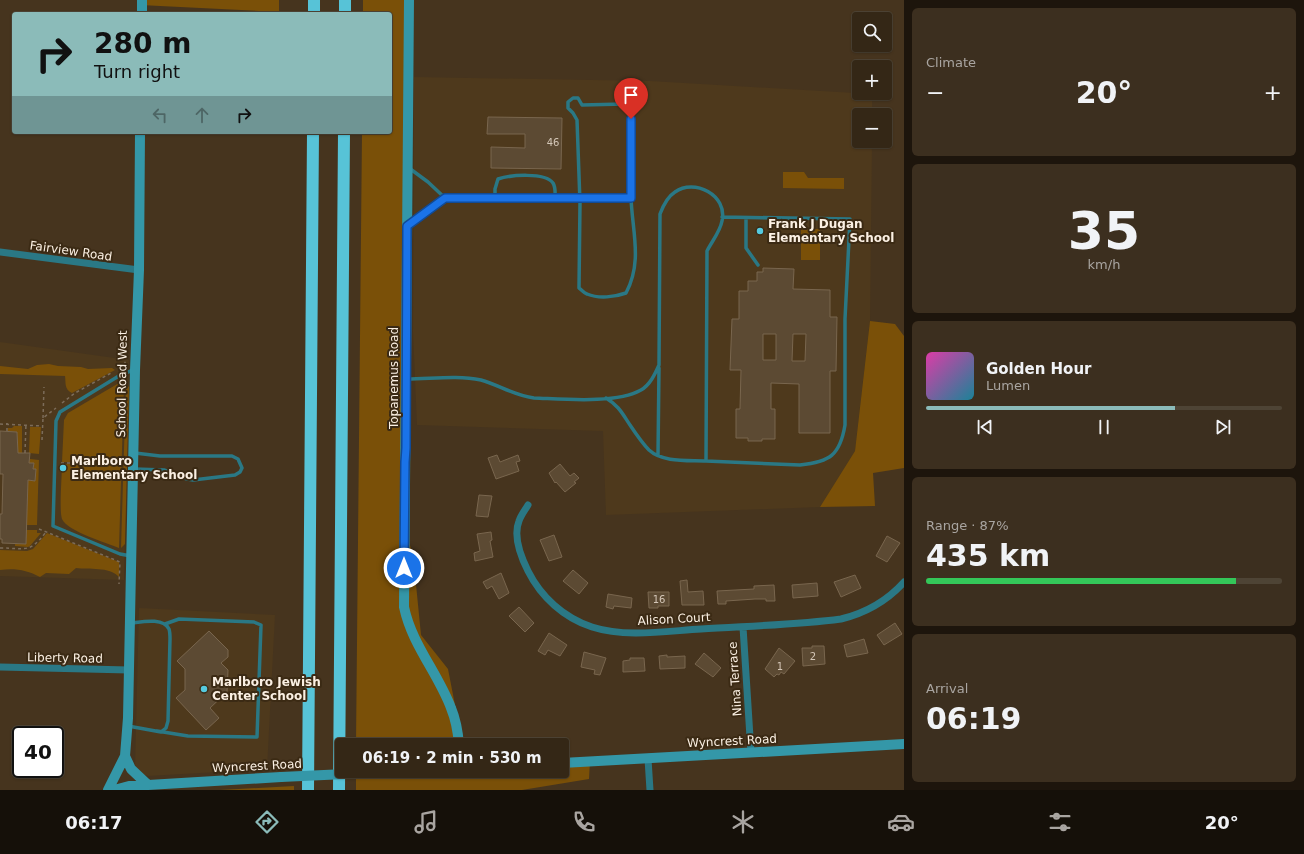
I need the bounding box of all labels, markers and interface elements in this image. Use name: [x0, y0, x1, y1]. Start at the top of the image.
map controls: [852, 12, 892, 148]
button: search: [852, 12, 892, 52]
text: 280 m: [94, 27, 191, 60]
icon: right: [28, 28, 80, 80]
text: Climate: [926, 55, 976, 70]
button: +: [852, 60, 892, 100]
text: Turn right: [94, 61, 180, 82]
text: 20°: [1076, 75, 1132, 110]
pin: [614, 78, 648, 119]
text: −: [926, 80, 944, 105]
text: +: [1264, 80, 1282, 105]
icon: arrive: [620, 84, 642, 106]
icon: left: [149, 104, 171, 126]
icon: ahead: [191, 104, 213, 126]
icon: right: [233, 104, 255, 126]
button: −: [852, 108, 892, 148]
house number: 46: [547, 137, 559, 148]
text: 35: [1068, 201, 1140, 261]
place label: Frank J Dugan Elementary School: [768, 217, 894, 245]
marker: Frank J Dugan Elementary School: [755, 226, 765, 236]
street label: Fairview Road: [29, 238, 113, 264]
text: km/h: [1088, 257, 1120, 272]
street label: Topanemus Road: [387, 327, 401, 430]
street label: School Road West: [114, 330, 130, 438]
text: Golden Hour: [986, 360, 1092, 378]
text: Lumen: [986, 378, 1030, 393]
icon: previous: [974, 416, 996, 438]
icon: pause: [1093, 416, 1115, 438]
icon: next: [1212, 416, 1234, 438]
place label: Marlboro Elementary School: [71, 454, 197, 482]
marker: Marlboro Elementary School: [58, 463, 68, 473]
text: Range · 87%: [926, 518, 1009, 533]
text: 435 km: [926, 538, 1050, 573]
position arrow: [383, 547, 425, 589]
house number: 16: [653, 594, 665, 605]
street label: Alison Court: [637, 610, 711, 628]
street label: Nina Terrace: [725, 641, 745, 717]
street label: Liberty Road: [27, 650, 103, 666]
house number: 2: [810, 651, 816, 662]
house number: 1: [777, 661, 783, 672]
place label: Marlboro Jewish Center School: [212, 675, 321, 703]
text: Arrival: [926, 681, 968, 696]
marker: Marlboro Jewish Center School: [199, 684, 209, 694]
text: 06:19: [926, 701, 1022, 736]
speed limit sign: 40: [12, 726, 64, 778]
street label: Wyncrest Road: [687, 732, 777, 750]
text: 06:19 · 2 min · 530 m: [362, 749, 542, 767]
street label: Wyncrest Road: [212, 757, 302, 775]
icon: directions: [253, 808, 281, 836]
icon: music: [412, 808, 440, 836]
icon: phone: [570, 808, 598, 836]
icon: climate: [729, 808, 757, 836]
icon: car: [887, 808, 915, 836]
icon: filters: [1046, 808, 1074, 836]
text: 06:17: [65, 812, 123, 833]
text: 20°: [1205, 812, 1239, 833]

